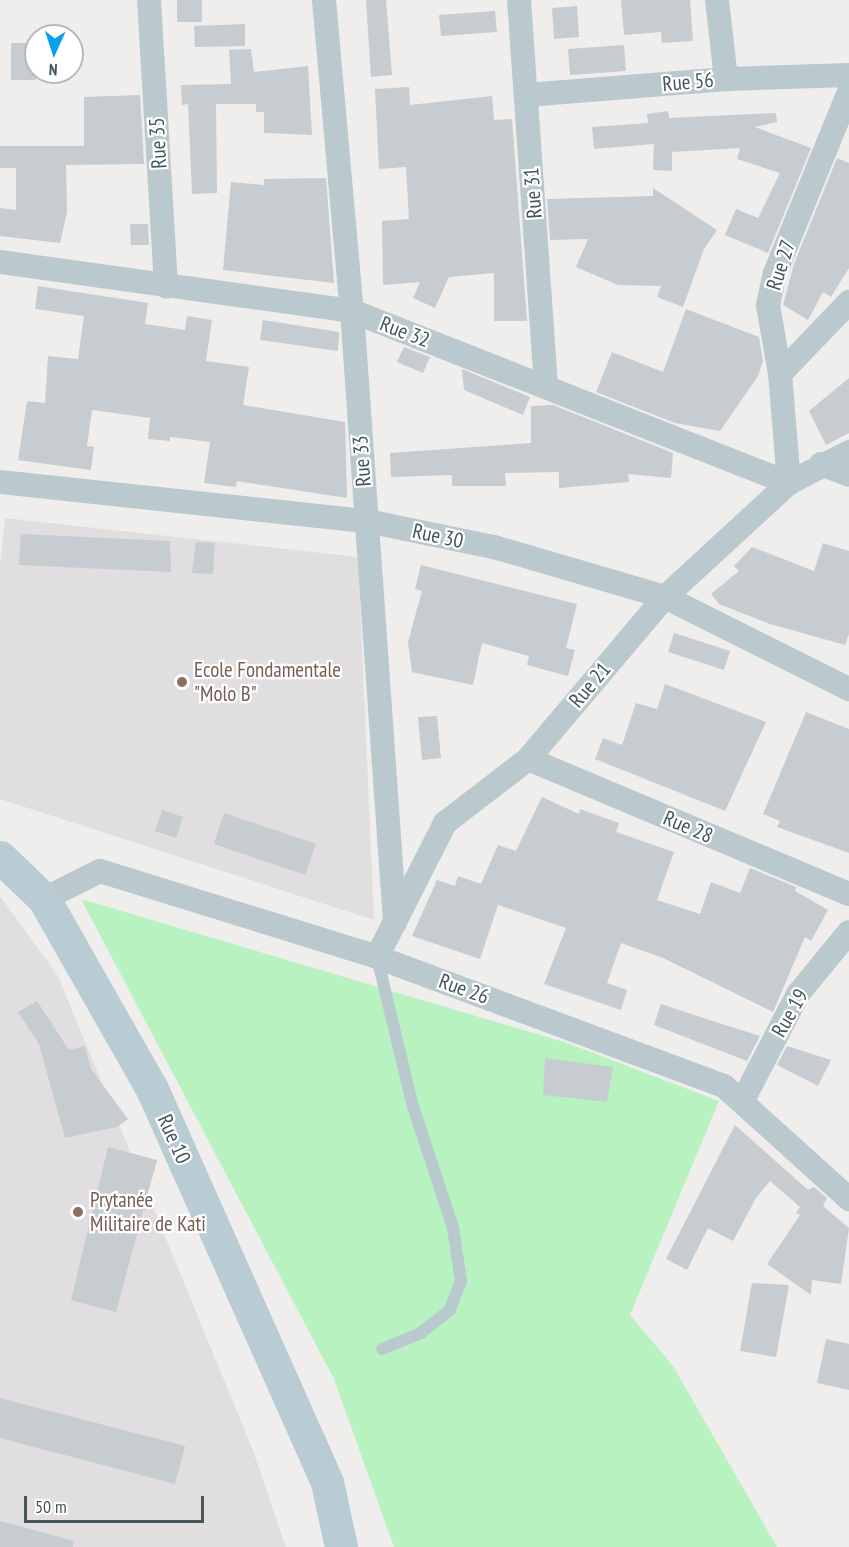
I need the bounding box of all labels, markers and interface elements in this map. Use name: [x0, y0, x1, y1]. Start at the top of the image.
north arrow: [24, 24, 84, 84]
text: N: [48, 60, 58, 80]
street label: Rue 56: [661, 67, 715, 97]
street label: Rue 35: [144, 117, 172, 169]
street label: Rue 31: [519, 167, 547, 219]
street label: Rue 27: [761, 237, 801, 293]
street label: Rue 32: [377, 311, 433, 353]
street label: Rue 33: [348, 435, 376, 487]
street label: Rue 30: [410, 518, 466, 554]
place label: Ecole Fondamentale "Molo B": [194, 657, 341, 707]
street label: Rue 21: [564, 657, 616, 713]
marker: Ecole Fondamentale "Molo B": [175, 675, 189, 689]
street label: Rue 28: [660, 805, 716, 849]
street label: Rue 26: [436, 968, 492, 1010]
street label: Rue 19: [766, 985, 814, 1041]
street label: Rue 10: [152, 1110, 196, 1168]
place label: Prytanée Militaire de Kati: [90, 1187, 206, 1237]
marker: Prytanée Militaire de Kati: [71, 1205, 85, 1219]
scale bar: [27, 1484, 207, 1522]
text: 50 m: [35, 1495, 67, 1518]

